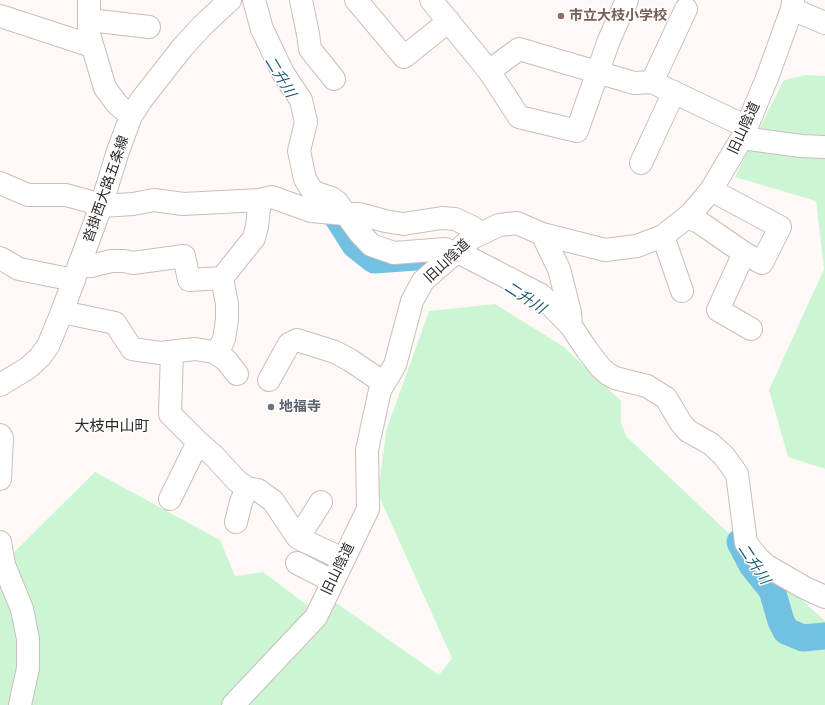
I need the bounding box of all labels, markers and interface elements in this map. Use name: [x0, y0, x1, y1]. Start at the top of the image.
place label: 市立大枝小学校: [569, 8, 667, 24]
marker: 市立大枝小学校: [556, 11, 566, 21]
water label: 二升川: [261, 53, 299, 101]
street label: 旧山陰道: [725, 99, 763, 157]
street label: 沓掛西大路五条線: [80, 133, 132, 245]
street label: 旧山陰道: [421, 236, 473, 286]
water label: 二升川: [501, 278, 549, 318]
place label: 地福寺: [279, 399, 321, 415]
marker: 地福寺: [266, 402, 276, 412]
district label: 大枝中山町: [75, 417, 149, 435]
street label: 旧山陰道: [318, 540, 358, 598]
water label: 二升川: [734, 540, 774, 588]

